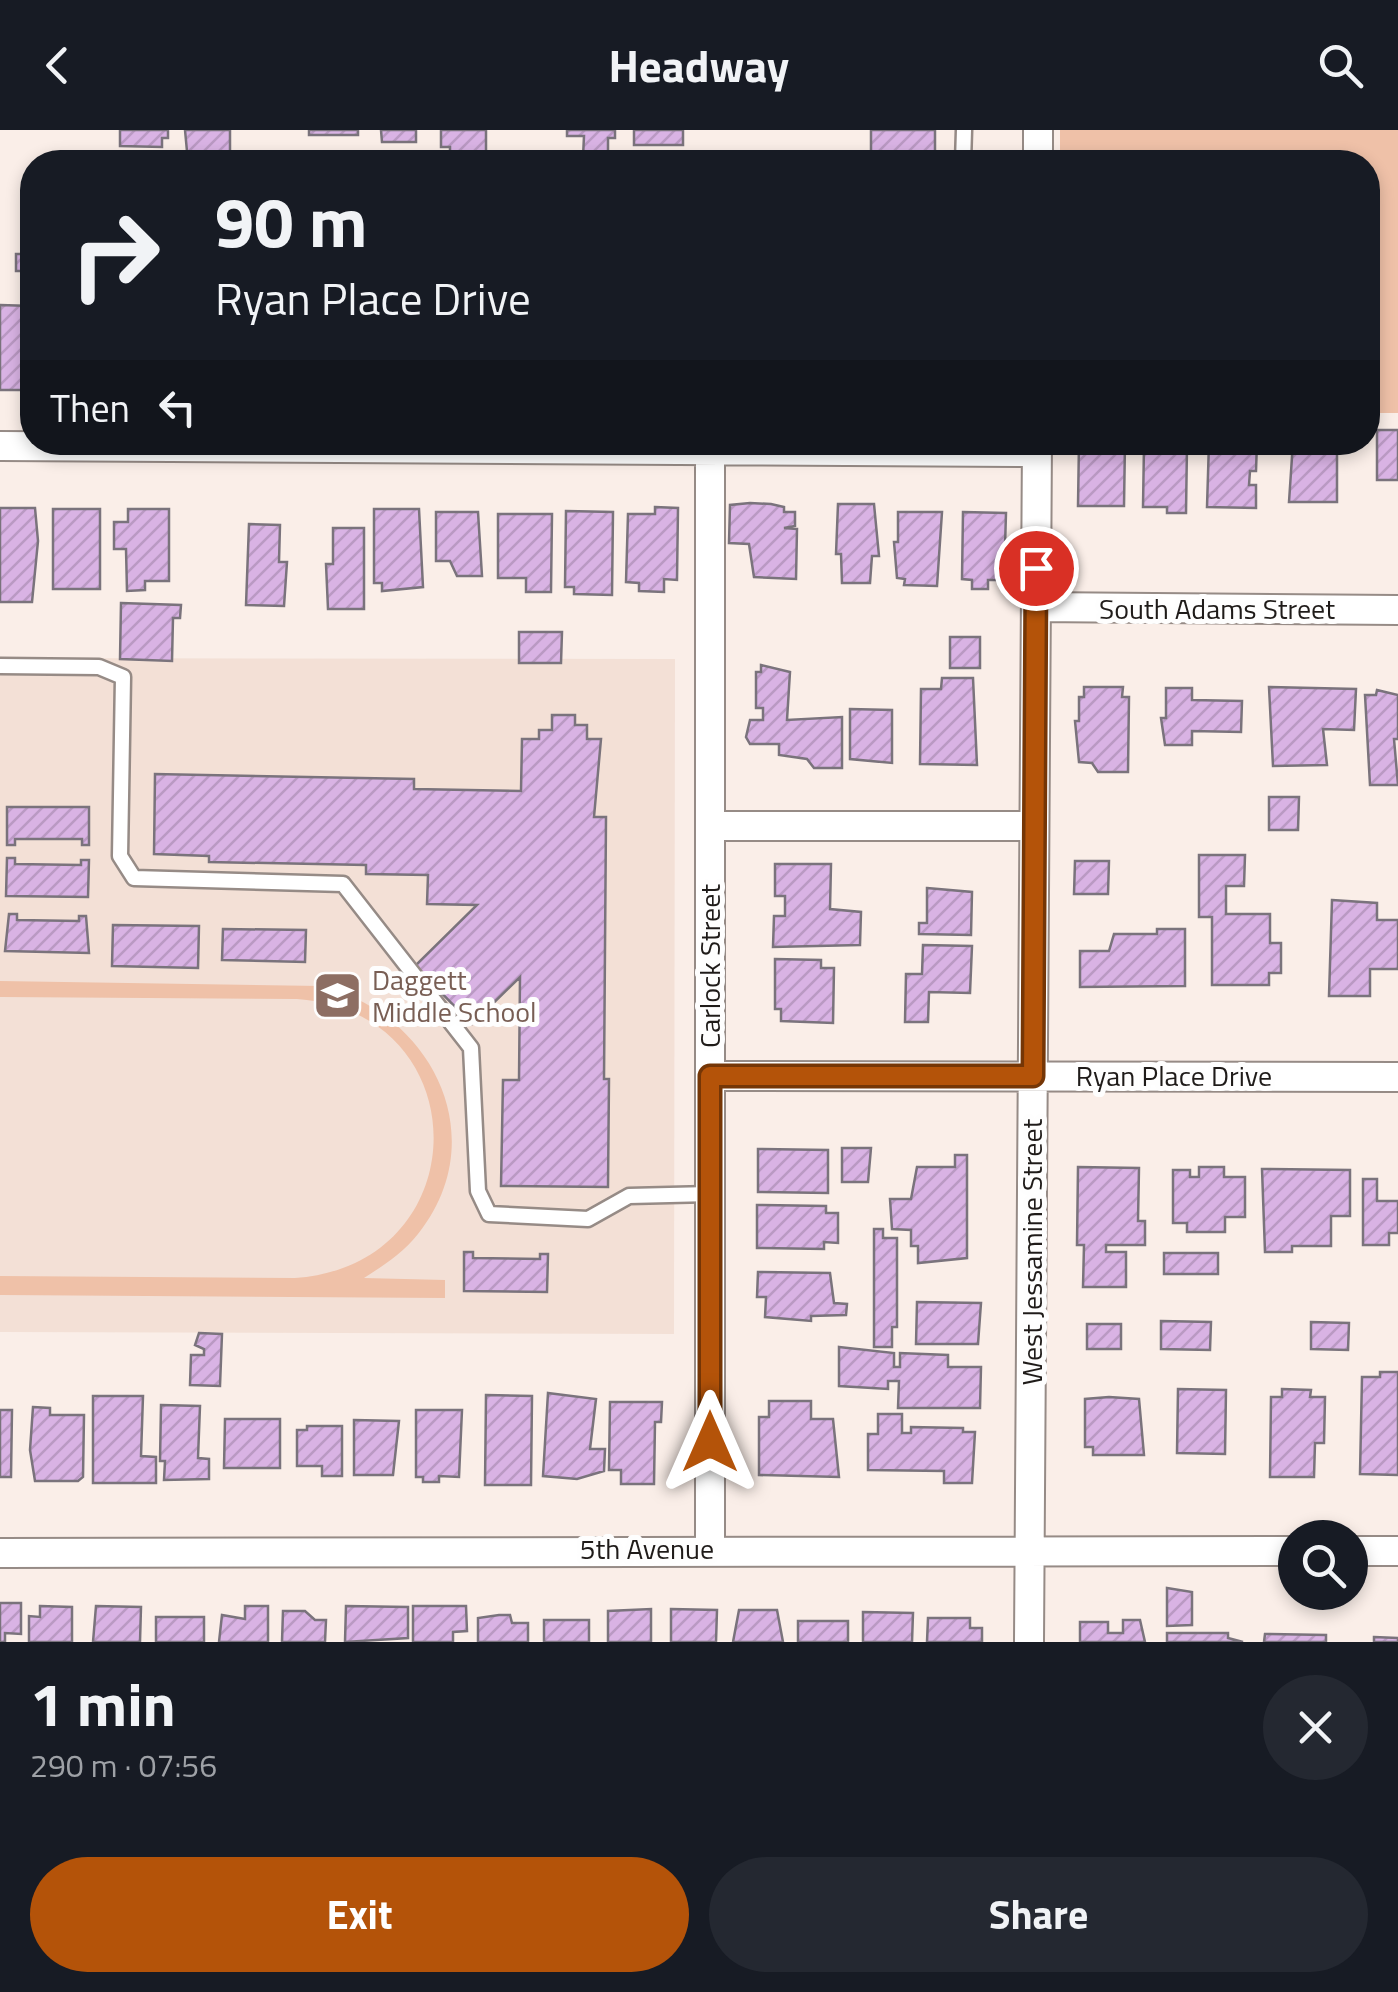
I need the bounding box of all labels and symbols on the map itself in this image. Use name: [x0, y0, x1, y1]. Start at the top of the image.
pin: [994, 526, 1079, 611]
street label: South Adams Street: [1099, 587, 1335, 630]
street label: Carlock Street: [688, 884, 731, 1048]
place label: Daggett Middle School: [372, 958, 537, 1033]
school or university icon: Daggett Middle School: [311, 970, 363, 1022]
street label: Ryan Place Drive: [1076, 1054, 1272, 1097]
street label: West Jessamine Street: [1010, 1119, 1053, 1385]
position arrow: [658, 1390, 762, 1494]
street label: 5th Avenue: [580, 1527, 714, 1570]

